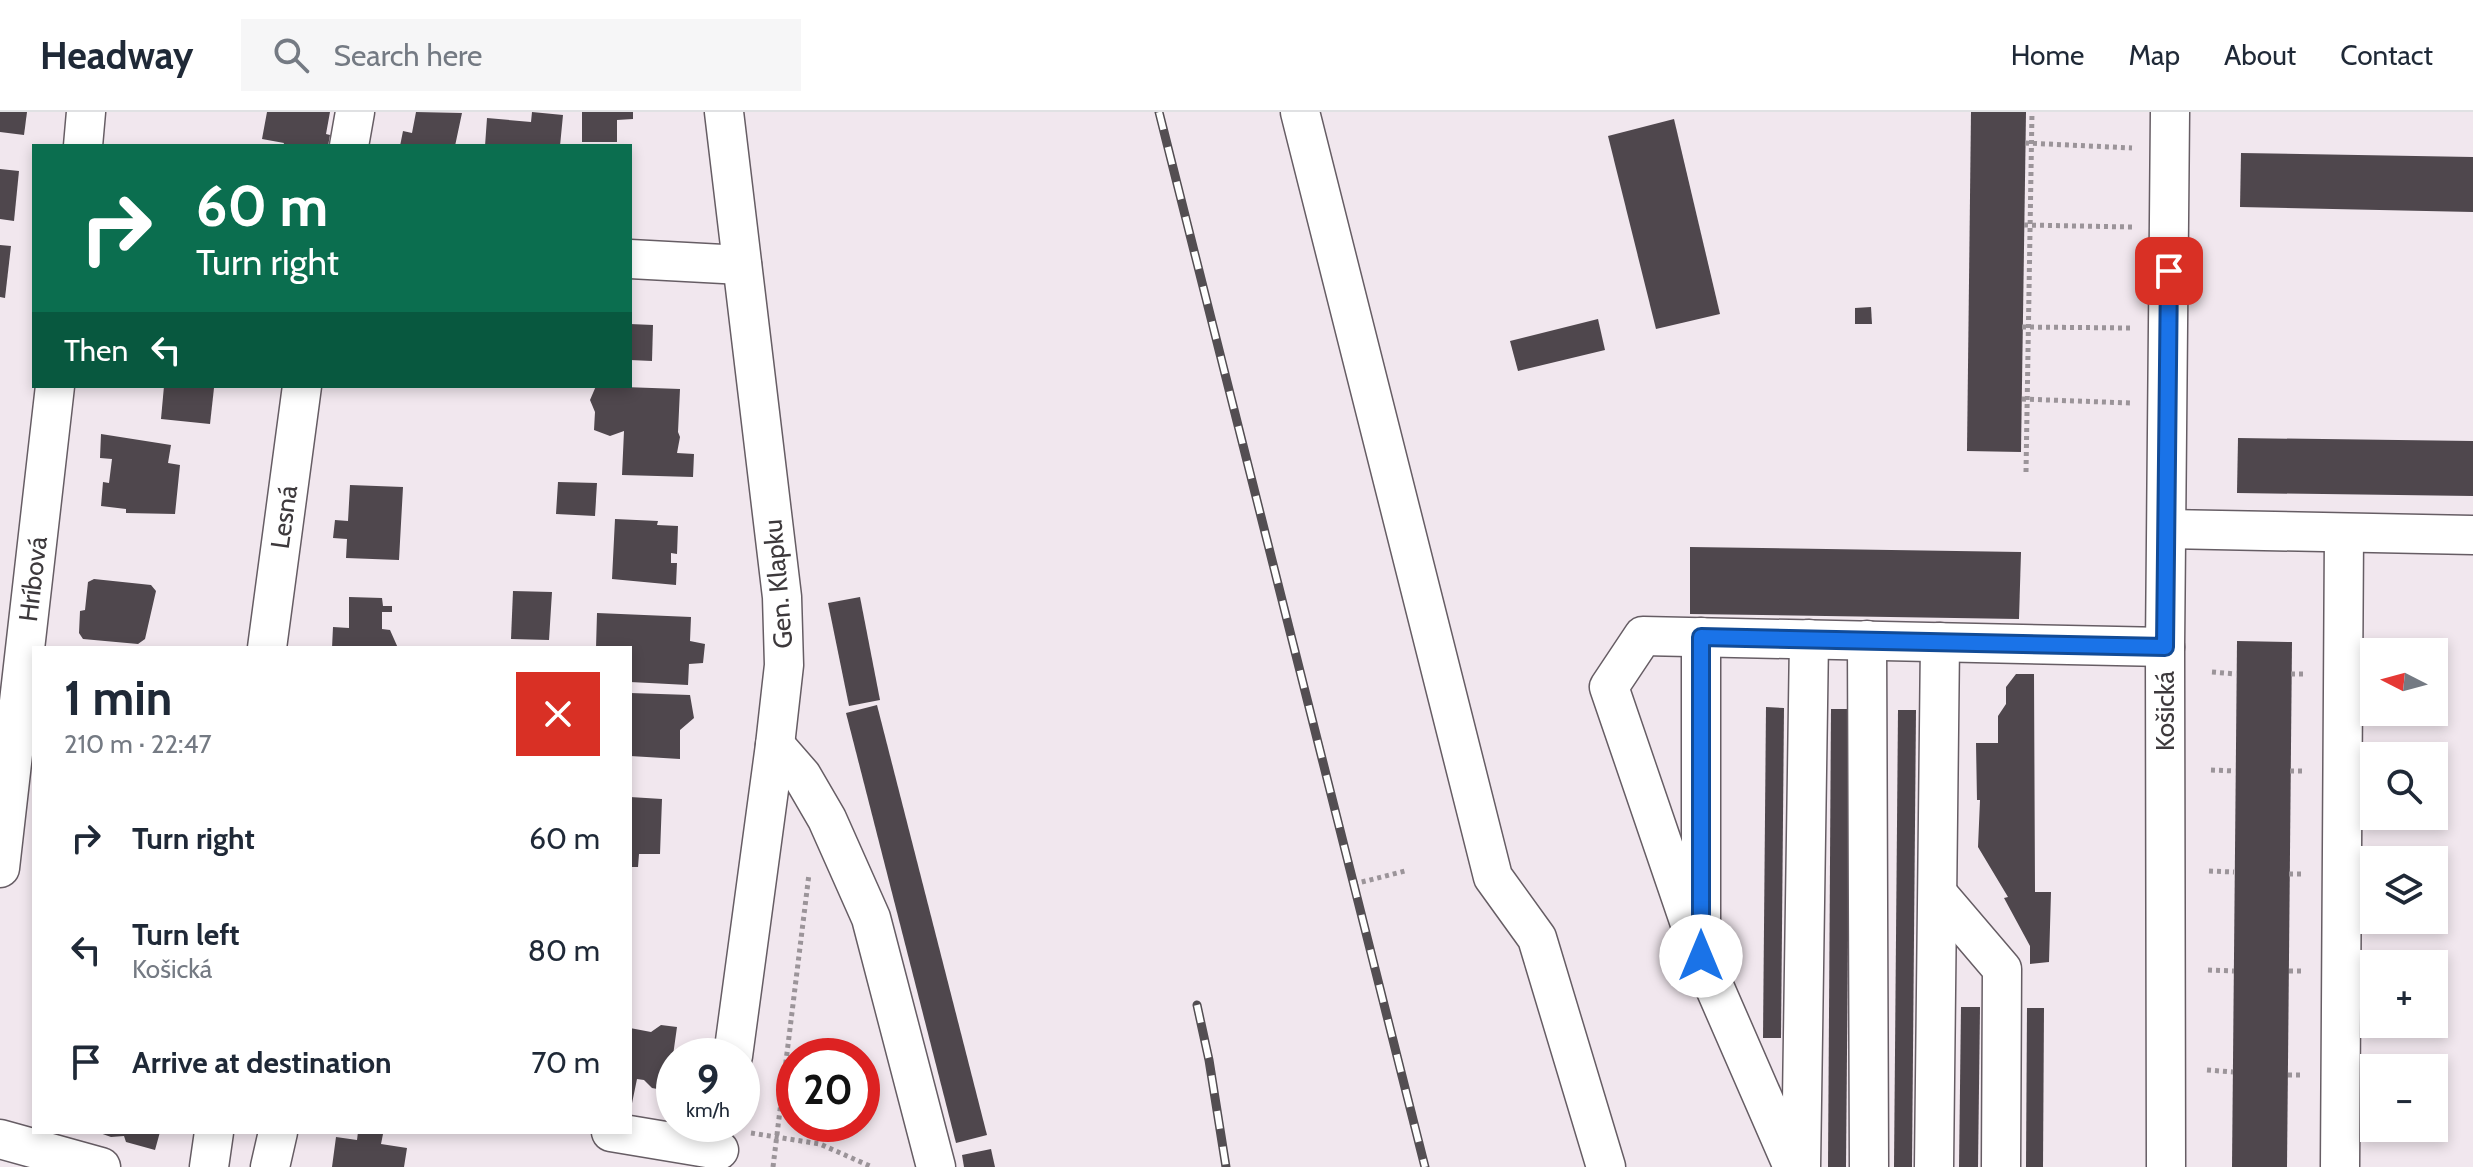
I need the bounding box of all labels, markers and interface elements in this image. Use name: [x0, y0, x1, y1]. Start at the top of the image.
search box: [241, 19, 801, 91]
text: Headway: [40, 32, 193, 79]
icon: search: [269, 33, 313, 77]
text: Search here: [333, 37, 482, 74]
text: Home: [2011, 38, 2084, 72]
text: Map: [2128, 38, 2180, 72]
text: About: [2224, 38, 2296, 72]
text: Contact: [2340, 38, 2433, 72]
text: 60 m: [196, 172, 328, 240]
icon: right: [64, 176, 168, 280]
pin: [2135, 237, 2203, 305]
text: Turn right: [196, 240, 339, 284]
icon: arrive: [2147, 249, 2191, 293]
icon: left: [144, 328, 188, 372]
text: Then: [64, 332, 128, 369]
street label: Lesná: [264, 483, 304, 551]
street label: Gen. Klapku: [756, 518, 800, 650]
street label: Hríbová: [12, 534, 54, 623]
north arrow: [2360, 638, 2448, 726]
map controls: [2360, 638, 2448, 1142]
text: 1 min: [64, 669, 172, 727]
street label: Košická: [2149, 670, 2181, 751]
button: close: [516, 672, 600, 756]
text: 210 m · 22:47: [64, 728, 212, 760]
button: search: [2360, 742, 2448, 830]
icon: right: [64, 816, 108, 860]
text: Turn right: [132, 820, 255, 857]
text: 60 m: [529, 820, 600, 857]
button: layers: [2360, 846, 2448, 934]
position arrow: [1659, 914, 1743, 998]
text: Turn left: [132, 916, 240, 953]
icon: left: [64, 928, 108, 972]
text: 80 m: [528, 932, 600, 969]
button: +: [2360, 950, 2448, 1038]
text: Košická: [132, 953, 212, 985]
speed limit sign: 20: [776, 1038, 880, 1142]
icon: arrive: [64, 1040, 108, 1084]
text: Arrive at destination: [132, 1044, 392, 1081]
text: 70 m: [531, 1044, 600, 1081]
button: −: [2360, 1054, 2448, 1142]
text: 9: [697, 1055, 719, 1104]
text: km/h: [686, 1098, 730, 1122]

